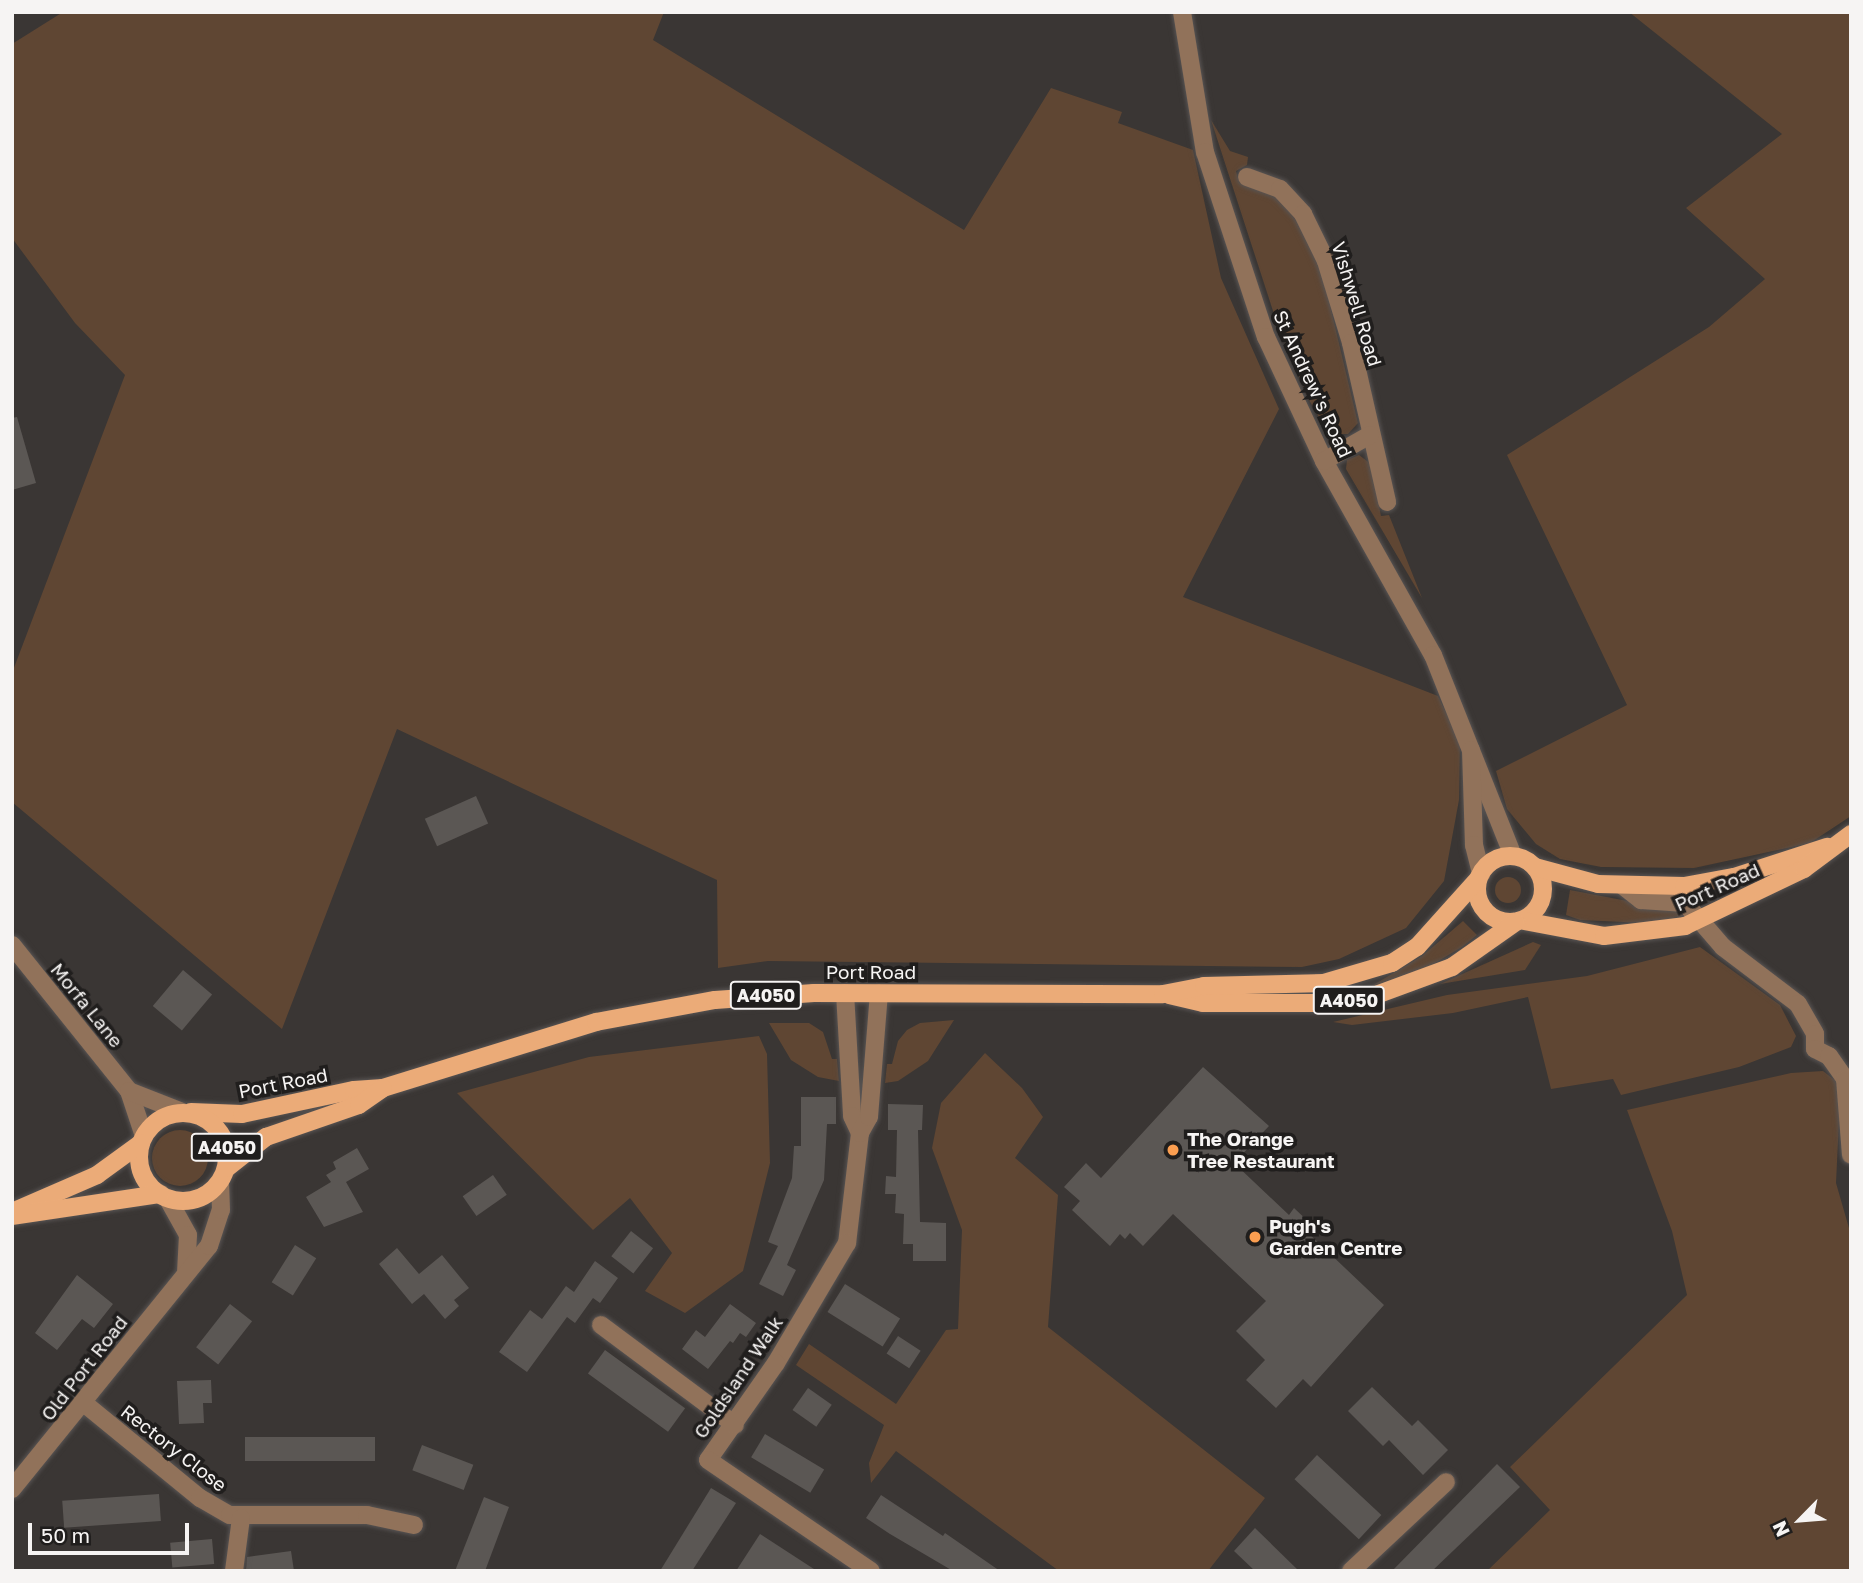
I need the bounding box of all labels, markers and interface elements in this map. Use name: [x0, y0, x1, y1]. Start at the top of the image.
street label: Vishwell Road: [1327, 239, 1387, 369]
street label: St Andrew's Road: [1269, 307, 1357, 461]
street label: Port Road: [1671, 858, 1763, 916]
street label: Morfa Lane: [46, 958, 128, 1052]
street label: Port Road: [826, 961, 916, 983]
road number: A4050: [729, 980, 803, 1010]
road number: A4050: [1312, 986, 1386, 1015]
street label: Port Road: [236, 1063, 330, 1103]
place label: The Orange Tree Restaurant: [1187, 1128, 1335, 1172]
road number: A4050: [190, 1132, 264, 1162]
marker: The Orange Tree Restaurant: [1165, 1142, 1181, 1158]
place label: Pugh's Garden Centre: [1269, 1215, 1402, 1259]
marker: Pugh's Garden Centre: [1247, 1229, 1263, 1245]
street label: Old Port Road: [36, 1311, 132, 1425]
street label: Goldsland Walk: [689, 1312, 787, 1442]
street label: Rectory Close: [117, 1400, 231, 1496]
north arrow: [1765, 1485, 1835, 1555]
scale bar: [32, 1510, 192, 1554]
text: N: [1767, 1518, 1794, 1541]
text: 50 m: [41, 1522, 90, 1548]

